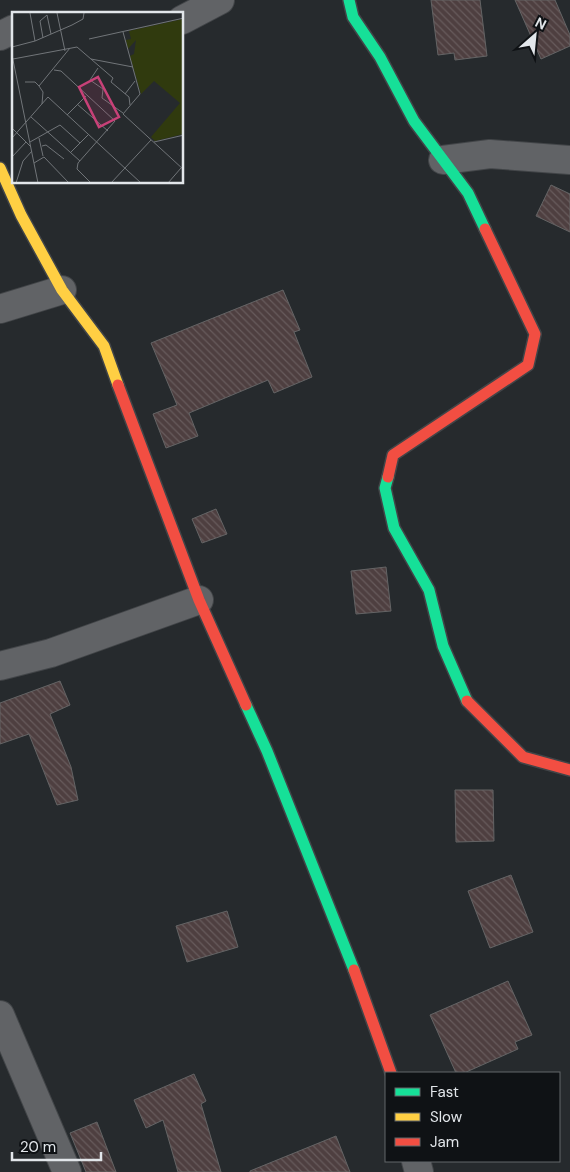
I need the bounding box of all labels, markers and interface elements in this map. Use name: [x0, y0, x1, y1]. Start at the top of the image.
north arrow: [510, 10, 560, 60]
inset map: [12, 12, 184, 184]
text: N: [532, 13, 550, 34]
legend: [385, 1072, 560, 1162]
text: Fast: [430, 1082, 459, 1102]
text: Slow: [430, 1107, 463, 1127]
scale bar: [12, 1130, 101, 1162]
text: Jam: [430, 1132, 459, 1152]
text: 20 m: [20, 1137, 56, 1157]

